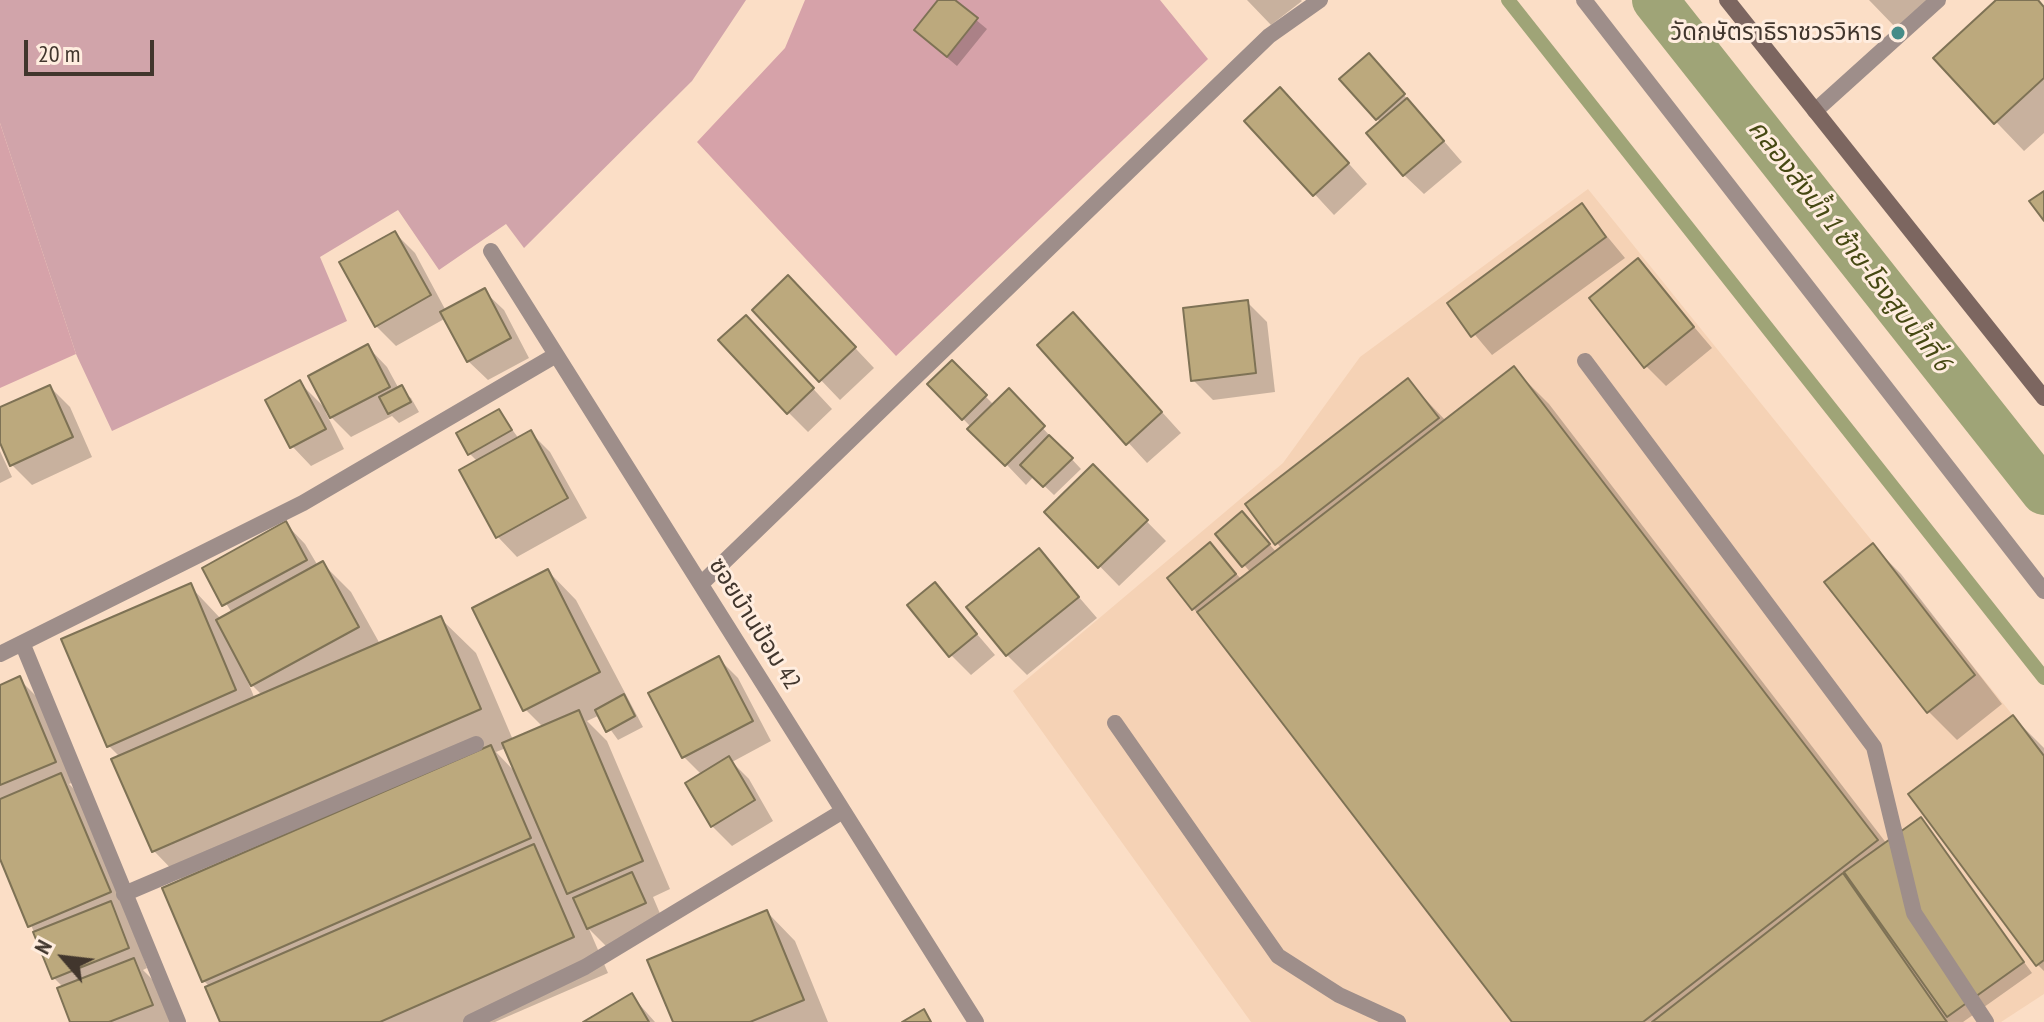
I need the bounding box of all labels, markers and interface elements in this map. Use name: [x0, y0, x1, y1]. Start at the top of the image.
place label: วัดกษัตราธิราชวรวิหาร: [1670, 19, 1882, 47]
scale bar: [28, 24, 158, 74]
marker: วัดกษัตราธิราชวรวิหาร: [1889, 24, 1907, 42]
text: 20 m: [38, 38, 80, 69]
water label: คลองส่งน้ำ 1 ซ้าย-โรงสูบน้ำที่ 6: [1741, 114, 1957, 378]
street label: ซอยบ้านป้อม 42: [702, 553, 806, 695]
north arrow: [24, 918, 104, 998]
text: N: [28, 935, 58, 959]

